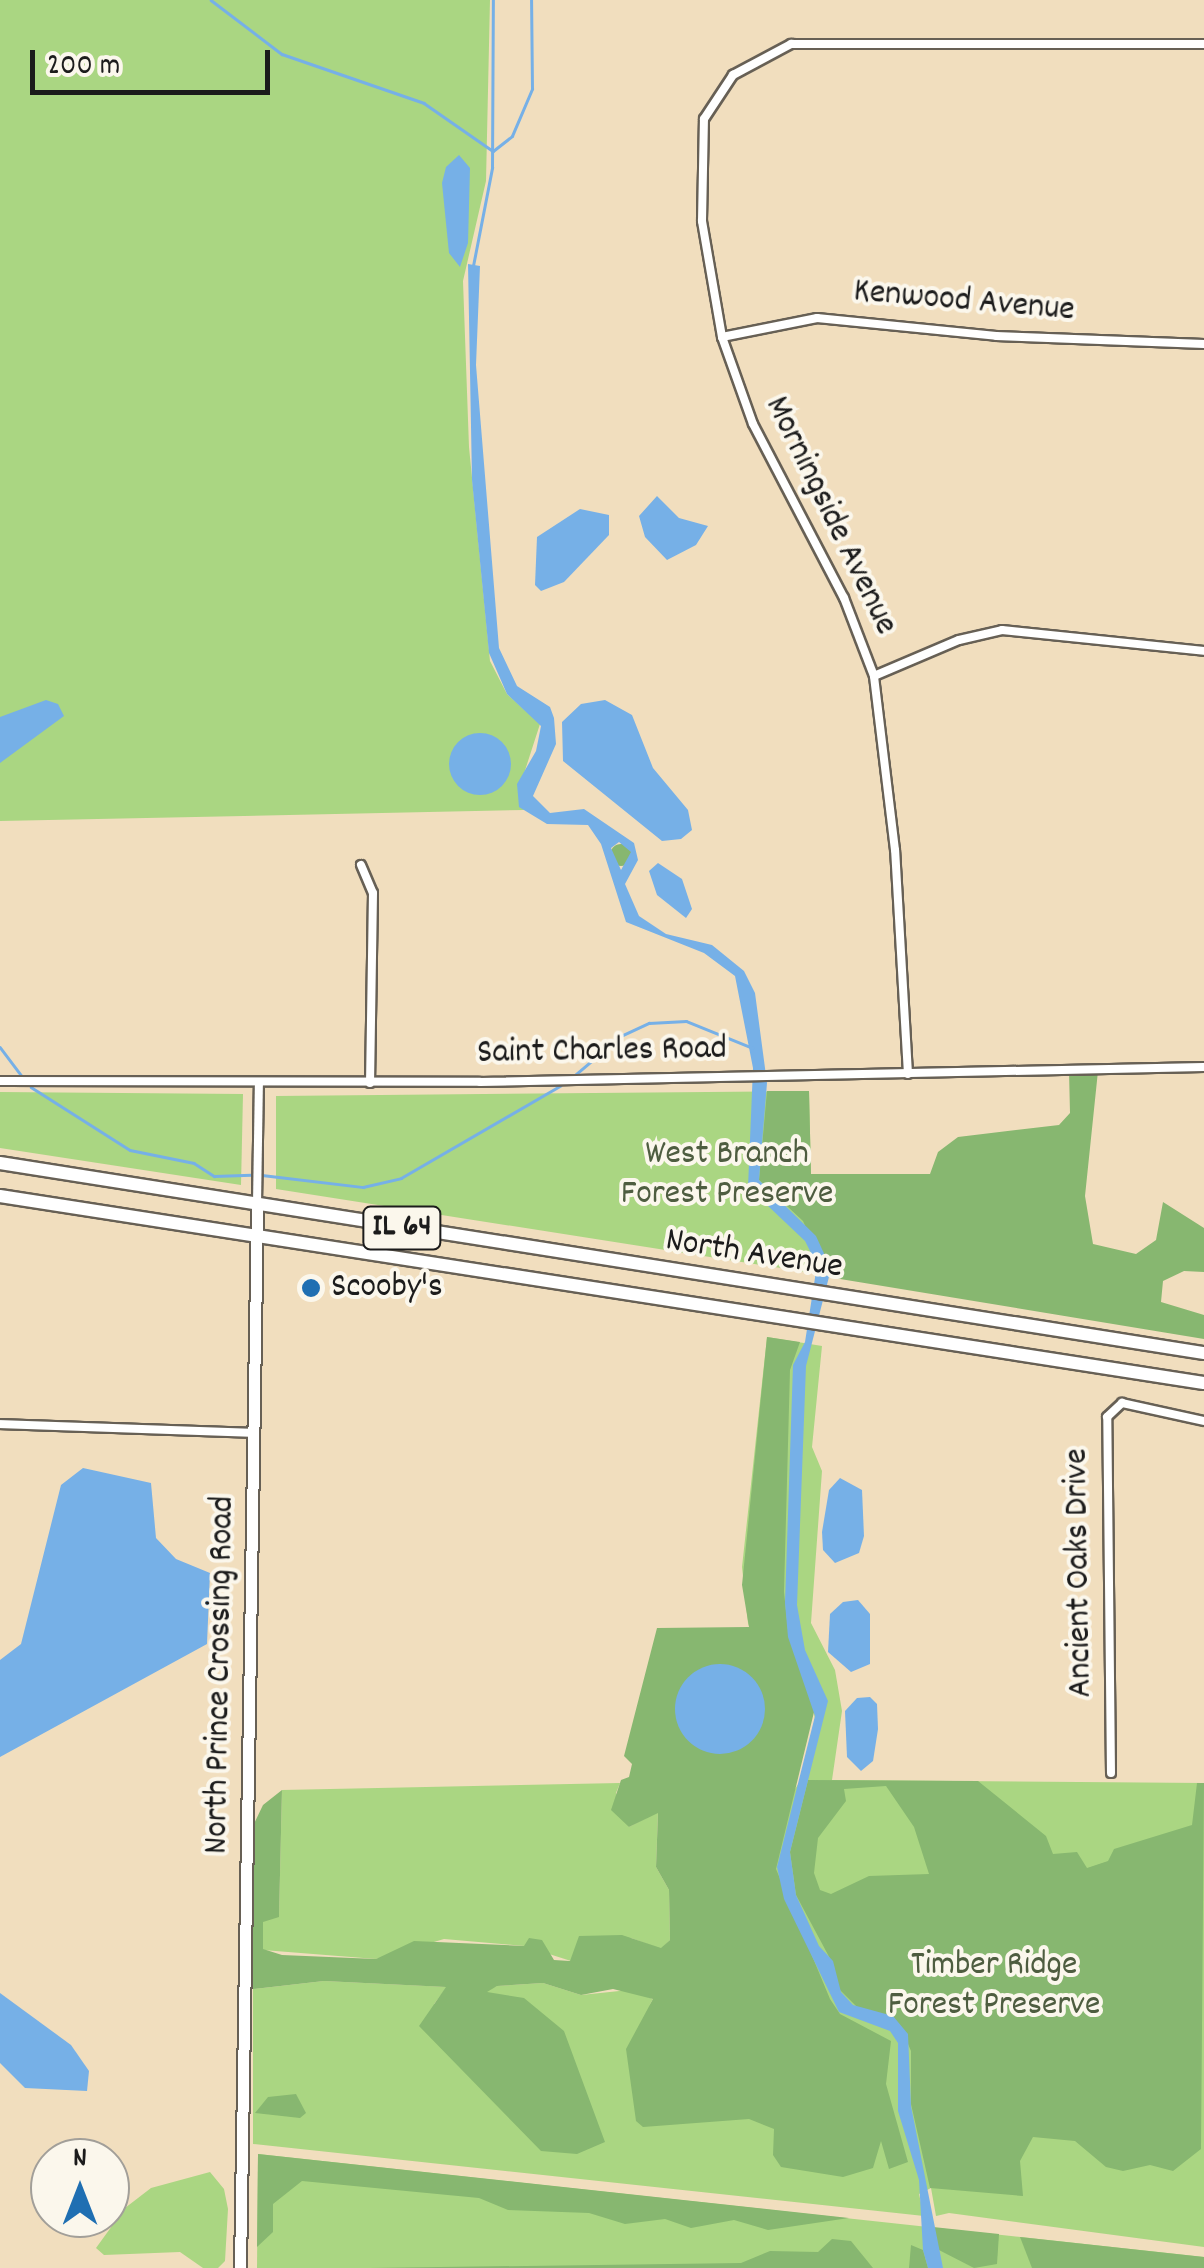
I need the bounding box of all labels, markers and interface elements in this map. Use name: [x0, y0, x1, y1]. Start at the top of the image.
scale bar: [35, 30, 275, 92]
text: 200 m: [47, 46, 120, 89]
street label: Kenwood Avenue: [852, 271, 1076, 333]
street label: Morningside Avenue: [754, 390, 906, 642]
street label: Saint Charles Road: [477, 1029, 727, 1075]
park label: West Branch Forest Preserve: [621, 1134, 833, 1216]
road number: IL 64: [362, 1201, 442, 1255]
street label: North Avenue: [663, 1220, 845, 1290]
place label: Scooby's: [331, 1267, 443, 1309]
marker: Scooby's: [300, 1277, 322, 1299]
street label: Ancient Oaks Drive: [1057, 1448, 1103, 1698]
street label: North Prince Crossing Road: [197, 1495, 245, 1855]
park label: Timber Ridge Forest Preserve: [888, 1945, 1100, 2027]
north arrow: [30, 2138, 130, 2238]
text: N: [73, 2140, 87, 2180]

